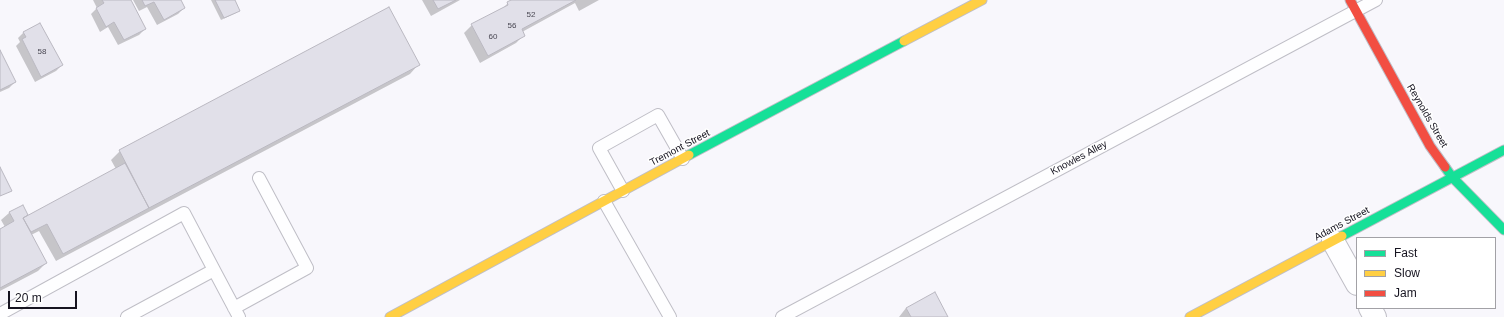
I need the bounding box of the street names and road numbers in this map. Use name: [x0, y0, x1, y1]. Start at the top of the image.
street label: Reynolds Street: [1404, 82, 1450, 150]
street label: Tremont Street: [648, 127, 712, 169]
street label: Knowles Alley: [1049, 138, 1109, 178]
street label: Adams Street: [1312, 204, 1372, 244]

